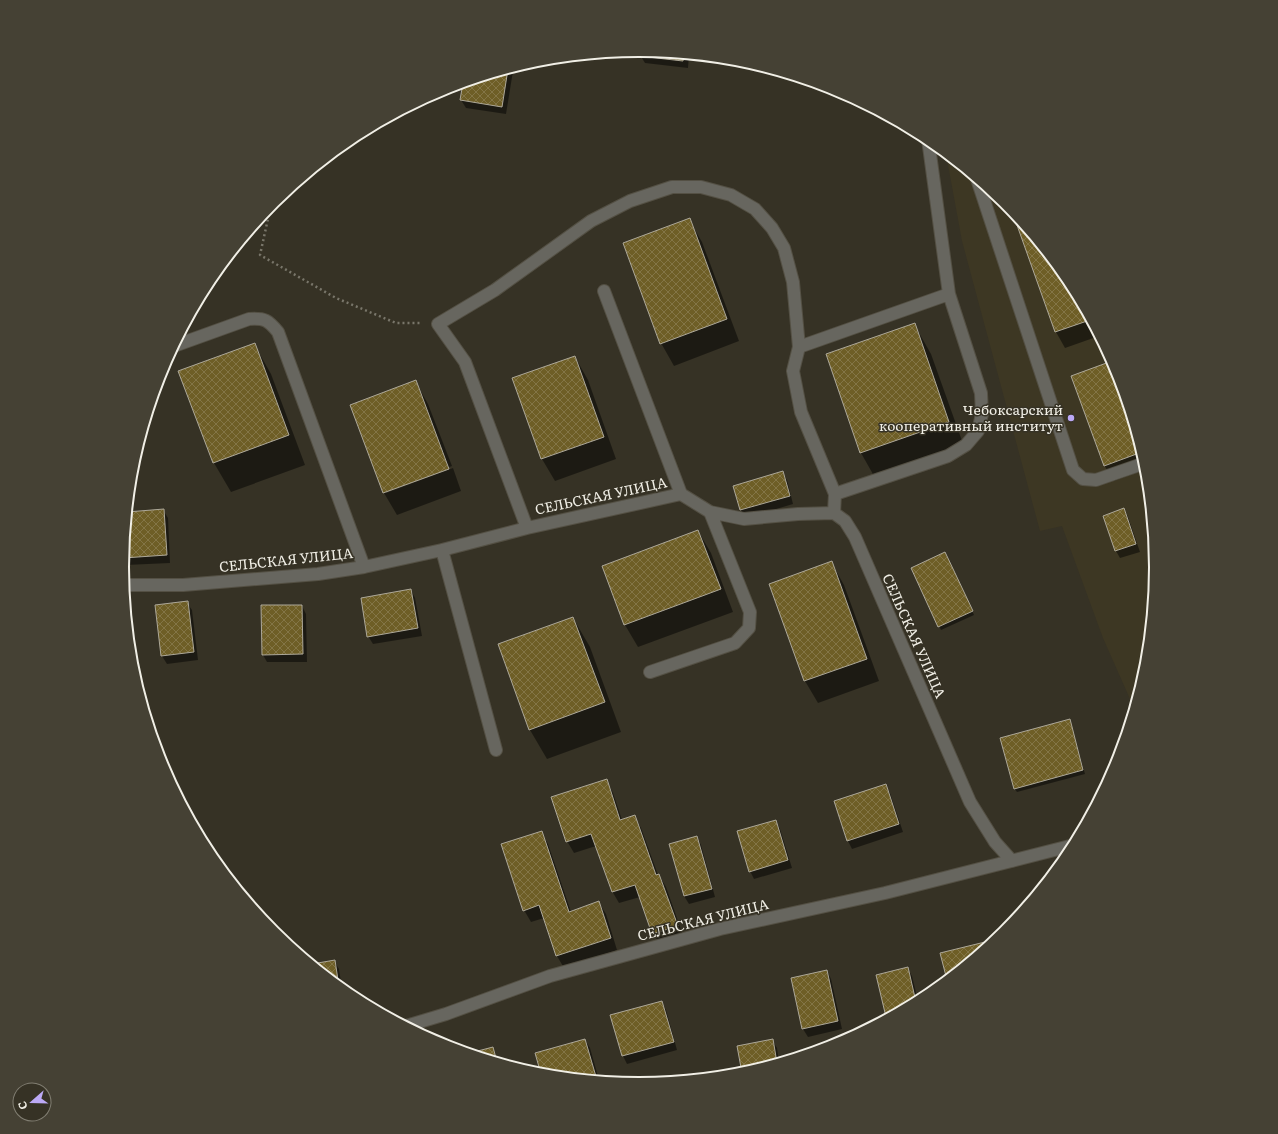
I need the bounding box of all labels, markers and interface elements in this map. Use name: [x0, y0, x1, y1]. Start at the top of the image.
place label: Чебоксарский кооперативный институт: [879, 399, 1063, 435]
marker: Чебоксарский кооперативный институт: [1066, 413, 1076, 423]
street label: СЕЛЬСКАЯ УЛИЦА: [533, 471, 669, 519]
street label: СЕЛЬСКАЯ УЛИЦА: [218, 542, 355, 576]
street label: СЕЛЬСКАЯ УЛИЦА: [878, 570, 952, 702]
street label: СЕЛЬСКАЯ УЛИЦА: [635, 893, 771, 945]
north arrow: [12, 1082, 52, 1122]
text: С: [13, 1099, 31, 1112]

